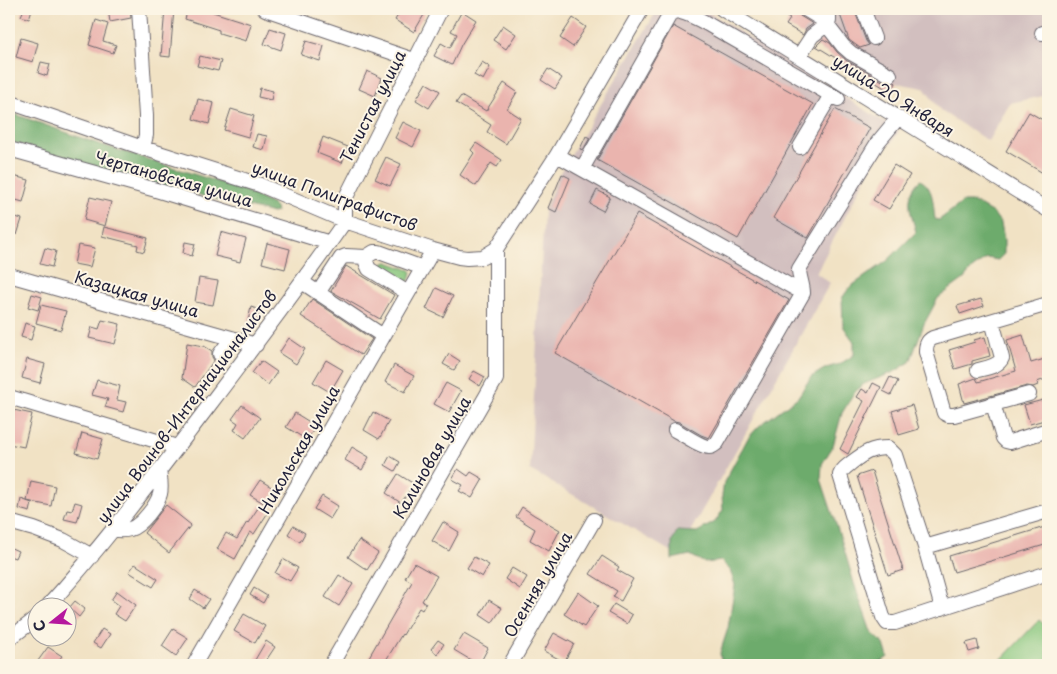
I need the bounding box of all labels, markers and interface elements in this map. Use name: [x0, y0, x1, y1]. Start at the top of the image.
street label: Тенистая улица: [333, 45, 411, 167]
street label: улица 20 Января: [829, 48, 959, 142]
street label: Чертановская улица: [92, 144, 256, 212]
street label: улица Полиграфистов: [249, 154, 421, 236]
street label: Казацкая улица: [72, 264, 202, 322]
street label: улица Воинов-Интернационалистов: [90, 284, 282, 528]
street label: Никольская улица: [251, 380, 345, 518]
street label: Калиновая улица: [386, 391, 476, 523]
street label: Осенняя улица: [497, 527, 577, 641]
north arrow: [28, 596, 78, 646]
text: С: [28, 618, 51, 634]

